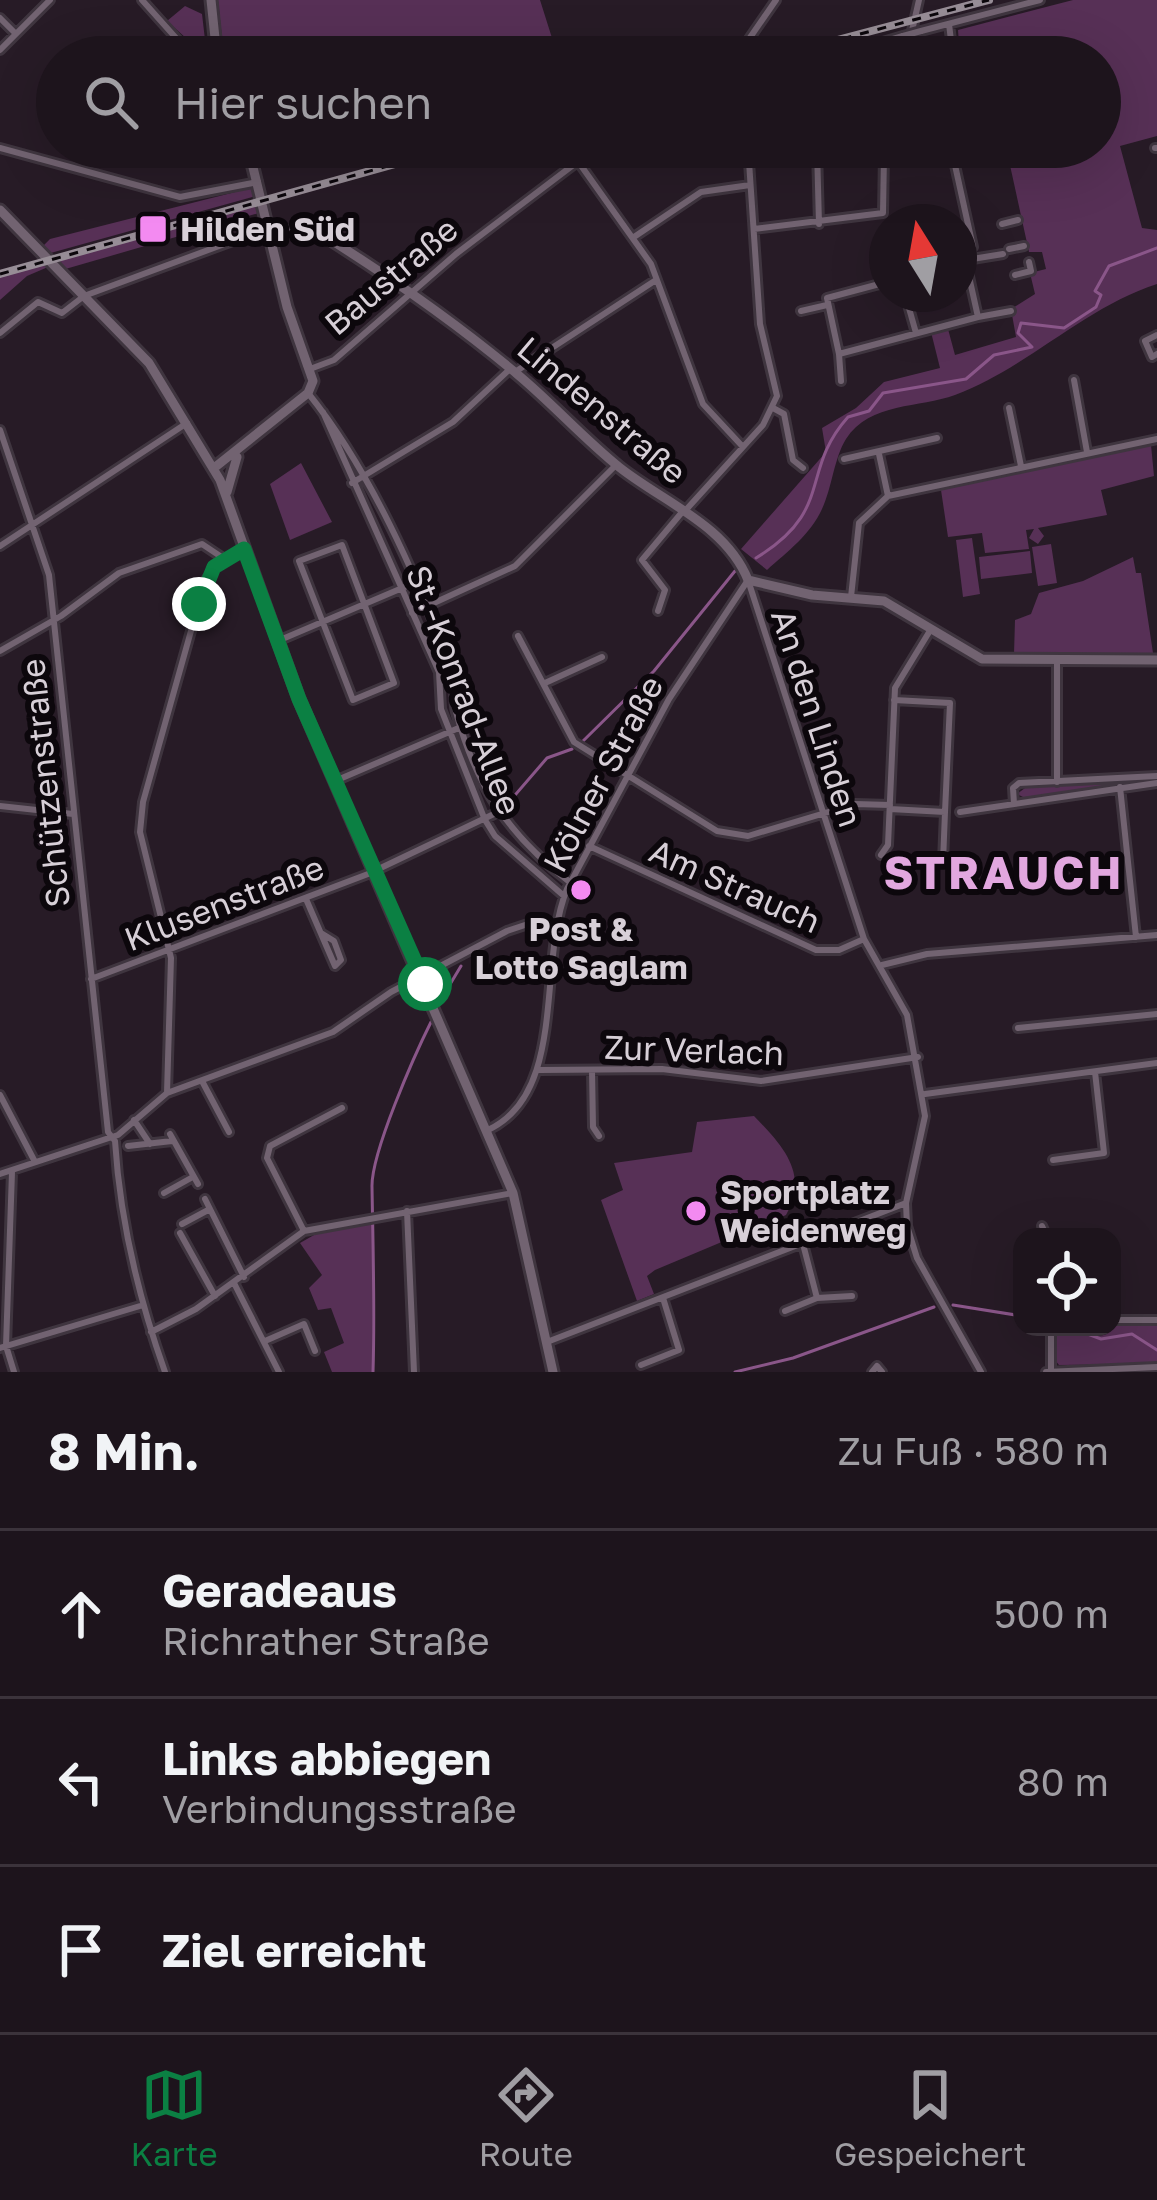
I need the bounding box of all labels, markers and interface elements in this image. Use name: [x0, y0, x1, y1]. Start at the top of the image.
search box: [36, 36, 1121, 168]
icon: search: [78, 69, 144, 135]
text: Hier suchen: [174, 75, 432, 129]
north arrow: [869, 204, 977, 312]
place label: Hilden Süd: [180, 209, 355, 248]
street label: Baustraße: [317, 209, 465, 342]
marker: Hilden Süd: [137, 213, 169, 245]
street label: Lindenstraße: [510, 328, 694, 491]
street label: St.-Konrad-Allee: [399, 560, 530, 820]
route end: [172, 577, 226, 631]
street label: An den Linden: [764, 604, 871, 831]
street label: Schützenstraße: [12, 657, 77, 909]
street label: Kölner Straße: [535, 669, 671, 878]
street label: Am Strauch: [644, 831, 827, 941]
district label: STRAUCH: [884, 845, 1124, 899]
street label: Klusenstraße: [119, 847, 329, 958]
marker: Post & Lotto Saglam: [568, 877, 594, 903]
place label: Post & Lotto Saglam: [474, 909, 688, 986]
route start: [398, 957, 452, 1011]
street label: Zur Verlach: [603, 1027, 785, 1072]
place label: Sportplatz Weidenweg: [720, 1172, 906, 1249]
marker: Sportplatz Weidenweg: [683, 1198, 709, 1224]
map controls: [1013, 1228, 1121, 1336]
button: locate: [1013, 1228, 1121, 1336]
text: 8 Min.: [48, 1420, 200, 1481]
text: Zu Fuß · 580 m: [838, 1427, 1109, 1474]
text: Geradeaus: [162, 1563, 397, 1617]
icon: ahead: [48, 1581, 114, 1647]
text: 500 m: [994, 1590, 1109, 1637]
text: Richrather Straße: [162, 1617, 490, 1664]
text: Links abbiegen: [162, 1731, 491, 1785]
icon: left: [48, 1749, 114, 1815]
text: 80 m: [1017, 1758, 1109, 1805]
text: Verbindungsstraße: [162, 1785, 517, 1832]
icon: arrive: [48, 1917, 114, 1983]
text: Ziel erreicht: [162, 1923, 427, 1977]
tab: Karte: [131, 2062, 218, 2173]
tab: Route: [479, 2062, 573, 2173]
tab: Gespeichert: [834, 2062, 1026, 2173]

